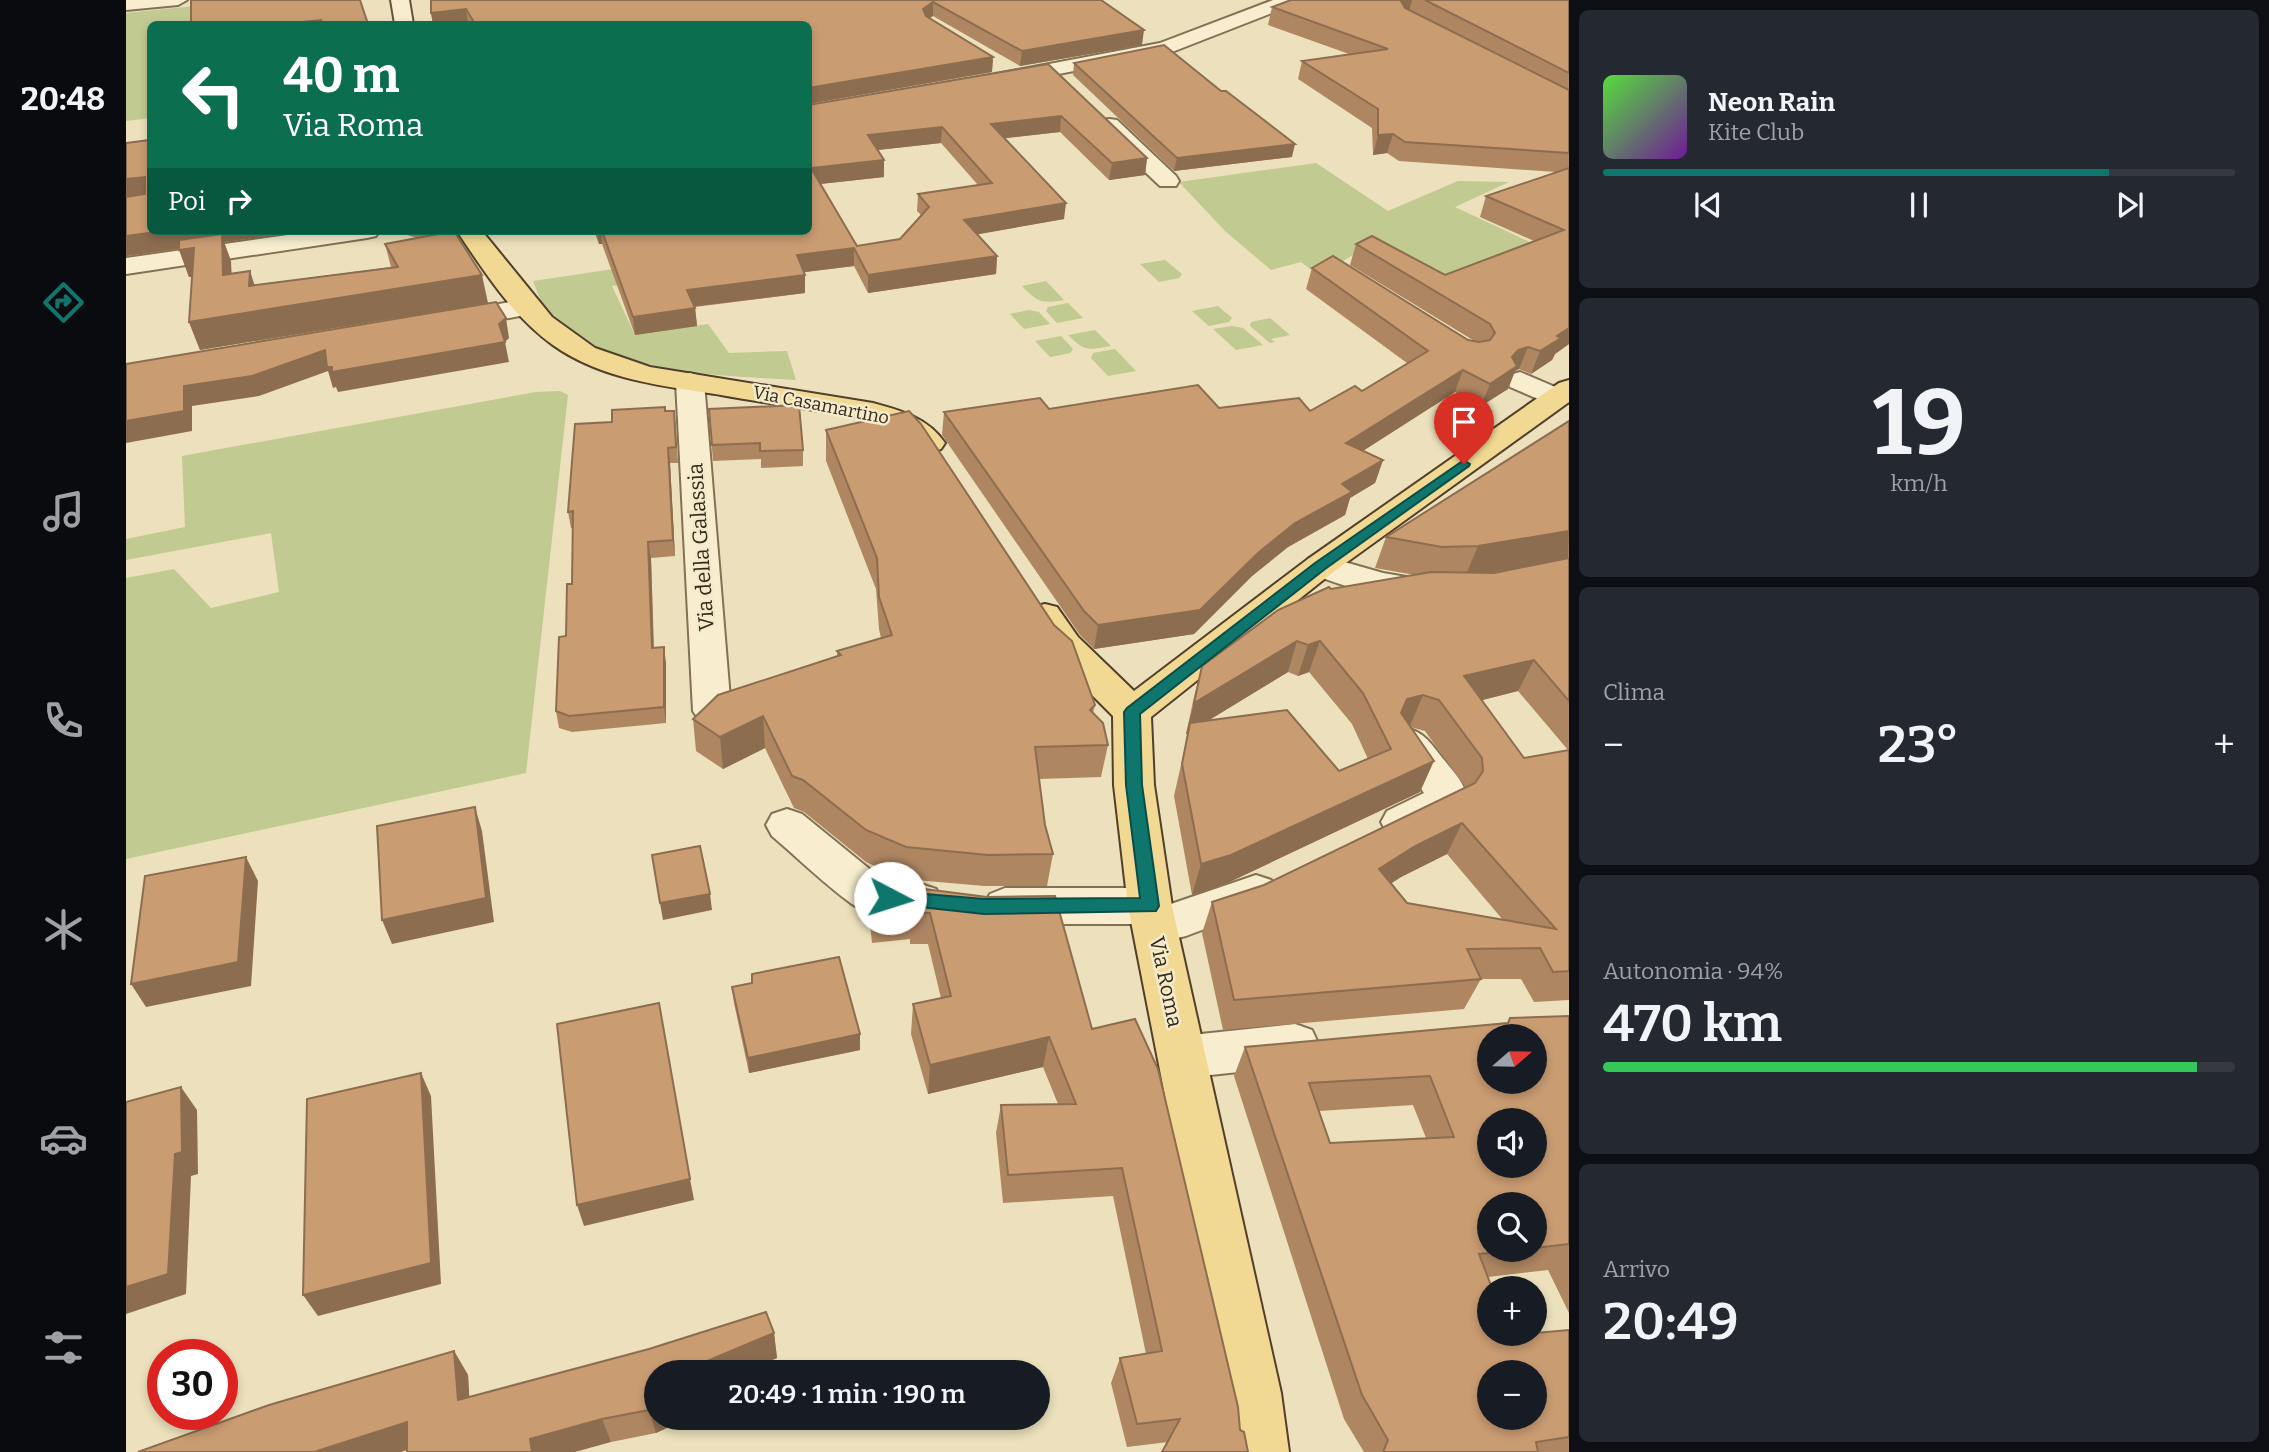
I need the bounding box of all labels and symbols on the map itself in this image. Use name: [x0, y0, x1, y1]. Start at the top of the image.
street label: Via Casamartino: [751, 381, 891, 429]
pin: [1434, 392, 1494, 464]
street label: Via della Galassia: [682, 462, 720, 632]
position arrow: [853, 861, 927, 935]
street label: Via Roma: [1144, 934, 1188, 1030]
north arrow: [1477, 1024, 1547, 1094]
speed limit sign: 30: [147, 1339, 238, 1430]

